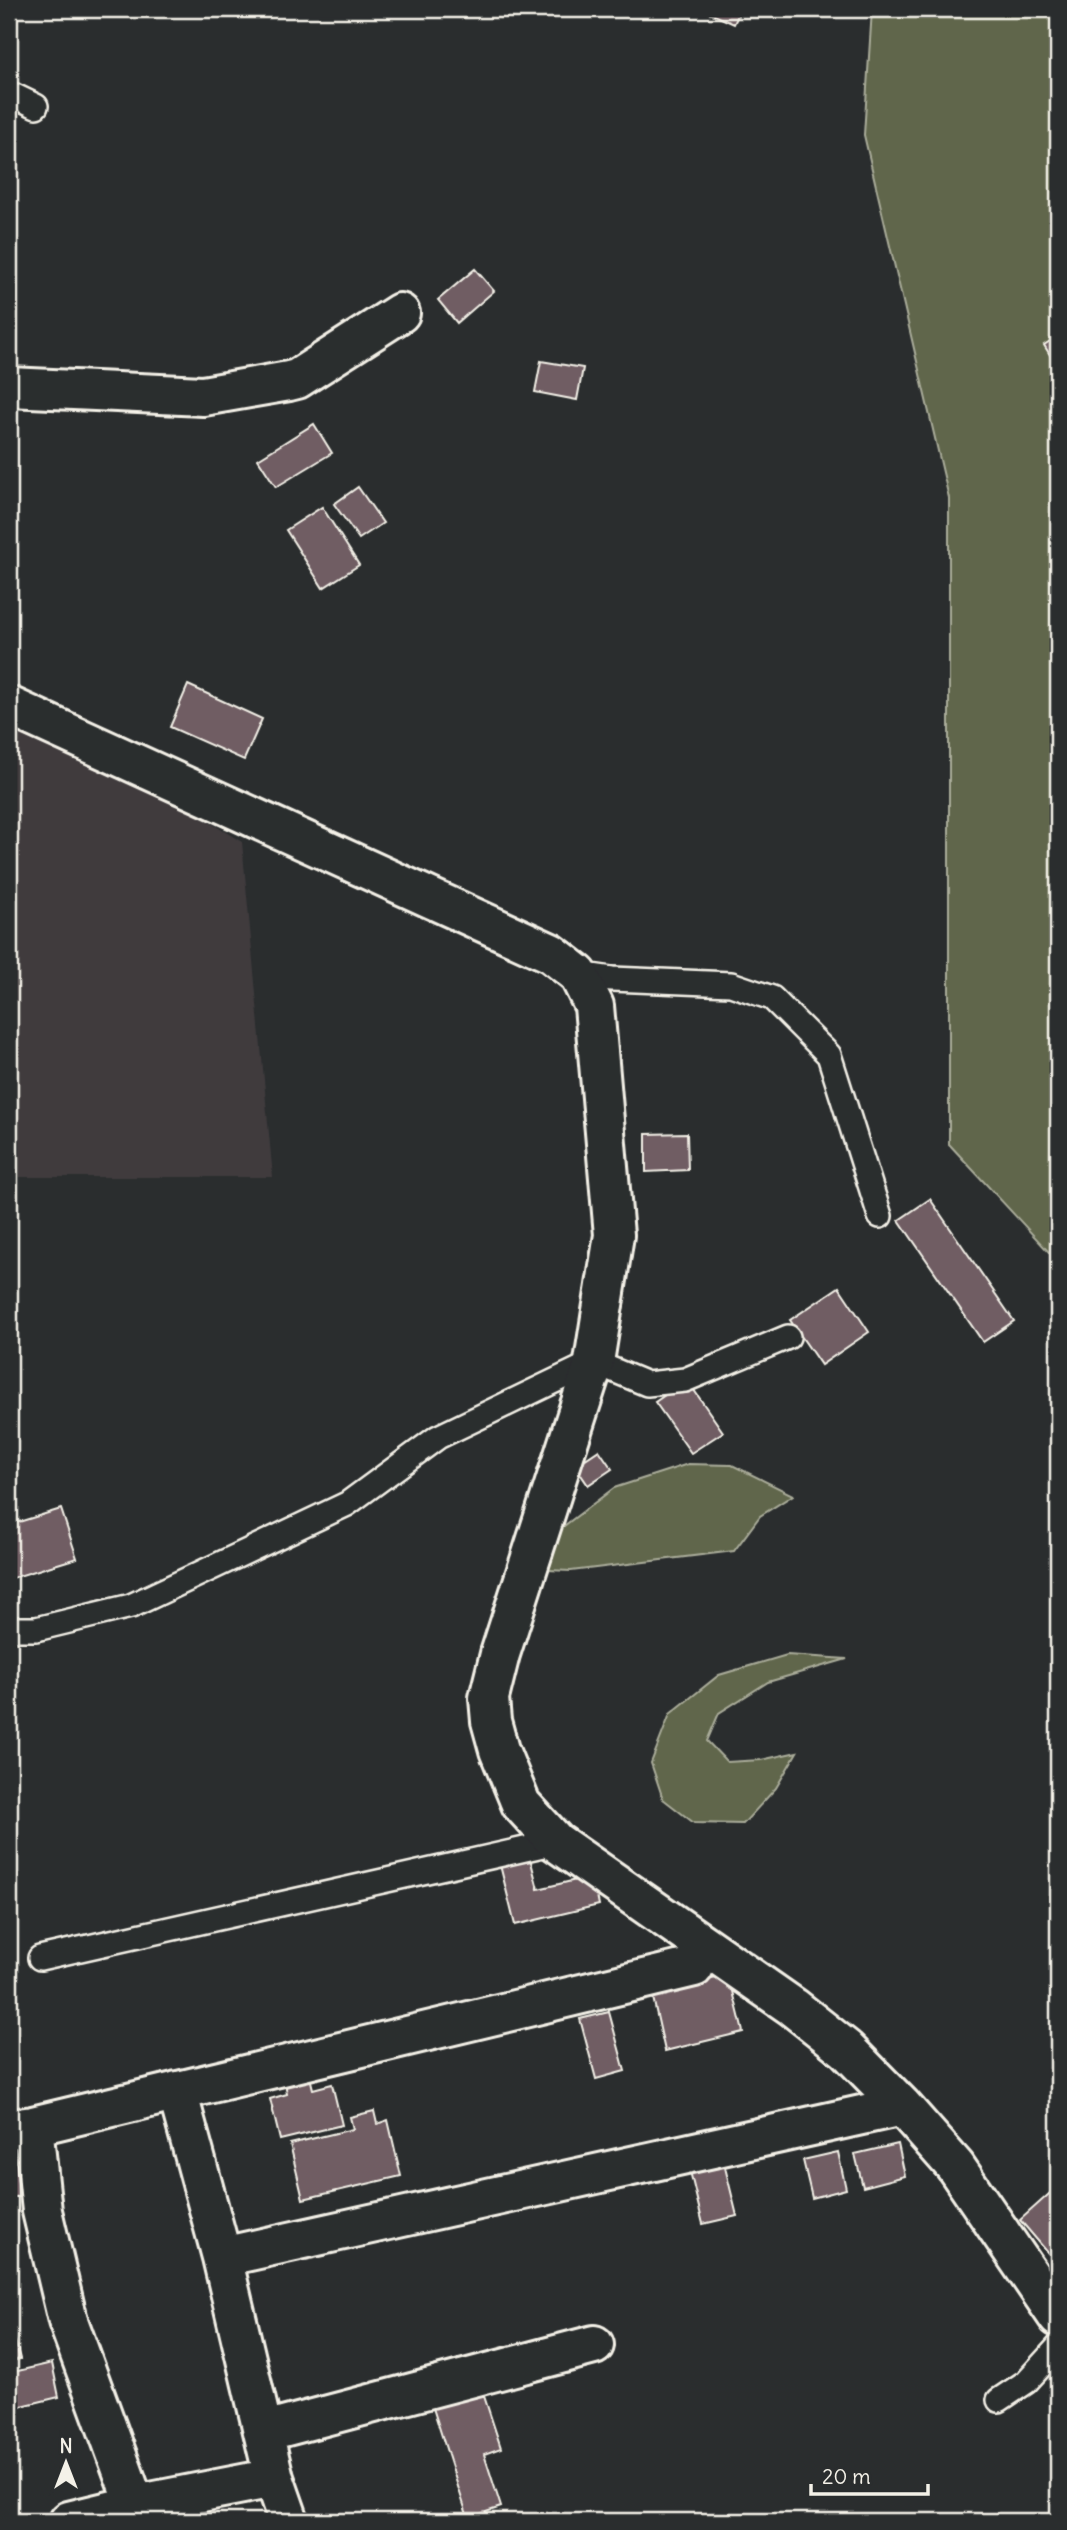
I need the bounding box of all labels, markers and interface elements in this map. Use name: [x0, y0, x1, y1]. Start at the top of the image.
north arrow: [32, 2428, 102, 2498]
text: N: [59, 2434, 73, 2458]
scale bar: [811, 2453, 929, 2497]
text: 20 m: [822, 2463, 871, 2490]

